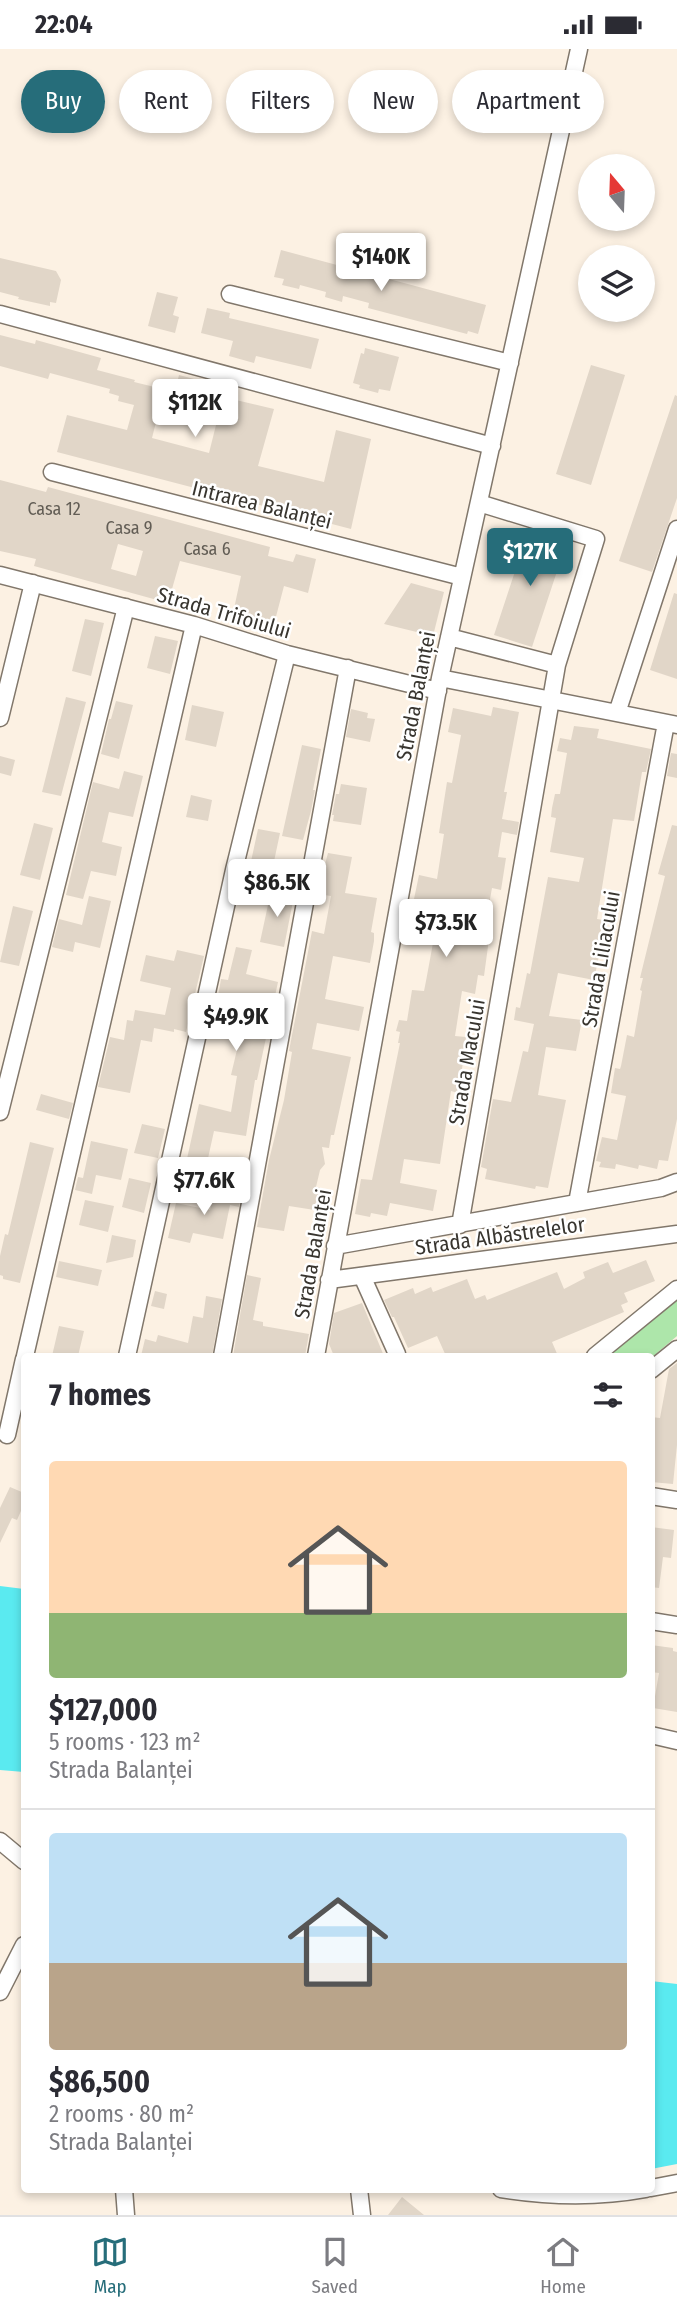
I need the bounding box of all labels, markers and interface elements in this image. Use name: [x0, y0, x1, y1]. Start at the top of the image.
text: 22:04: [35, 9, 93, 40]
chip: Buy: [21, 70, 105, 133]
chip: Rent: [119, 70, 212, 133]
chip: Filters: [226, 70, 334, 133]
chip: New: [348, 70, 438, 133]
chip: Apartment: [452, 70, 604, 133]
north arrow: [578, 154, 654, 231]
map controls: [578, 154, 655, 322]
pin: $140K: [332, 233, 430, 293]
text: $140K: [352, 242, 410, 270]
button: layers: [578, 245, 655, 322]
pin: $112K: [146, 379, 244, 439]
text: $112K: [168, 388, 222, 416]
street label: Intrarea Balanței: [189, 475, 335, 535]
house number: Casa 12: [27, 498, 81, 520]
house number: Casa 9: [105, 517, 153, 539]
pin: $127K: [481, 529, 579, 588]
text: $127K: [503, 537, 557, 565]
house number: Casa 6: [183, 538, 231, 560]
street label: Strada Trifoiului: [154, 582, 294, 644]
street label: Strada Balanței: [391, 629, 441, 763]
pin: $86.5K: [220, 859, 334, 919]
text: $86.5K: [244, 868, 310, 896]
street label: Strada Liliacului: [576, 889, 626, 1029]
pin: $73.5K: [389, 899, 503, 959]
text: $73.5K: [415, 908, 477, 936]
pin: $49.9K: [179, 993, 293, 1053]
street label: Strada Macului: [443, 997, 491, 1127]
text: $49.9K: [204, 1002, 268, 1030]
pin: $77.6K: [147, 1157, 261, 1217]
text: $77.6K: [173, 1166, 235, 1194]
street label: Strada Balanței: [289, 1187, 337, 1321]
street label: Strada Albăstrelelor: [414, 1211, 587, 1261]
icon: filters: [589, 1376, 627, 1414]
text: 7 homes: [49, 1377, 151, 1413]
icon: home: [275, 1507, 401, 1633]
text: $127,000: [49, 1692, 158, 1728]
text: 5 rooms · 123 m²: [49, 1728, 200, 1756]
text: Strada Balanței: [49, 1756, 193, 1784]
icon: home: [275, 1879, 401, 2005]
text: $86,500: [49, 2064, 150, 2100]
text: 2 rooms · 80 m²: [49, 2100, 194, 2128]
text: Strada Balanței: [49, 2128, 193, 2156]
tab: Map: [91, 2233, 129, 2298]
tab: Saved: [312, 2233, 358, 2298]
tab: Home: [540, 2233, 586, 2298]

